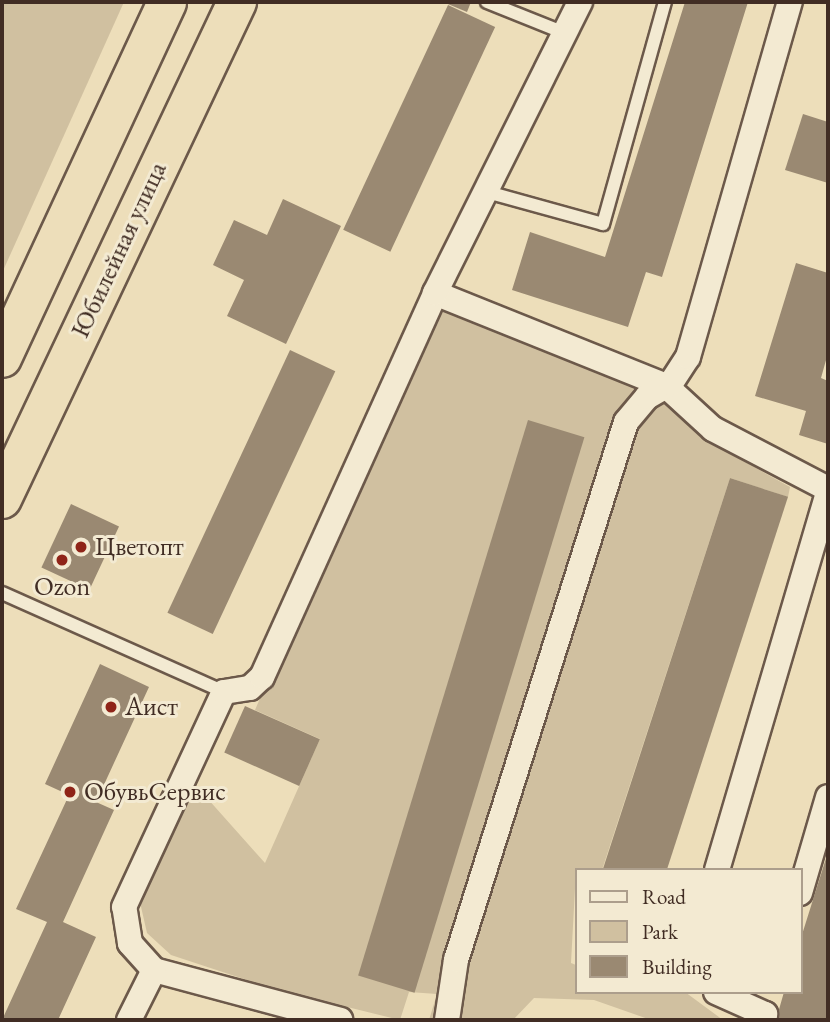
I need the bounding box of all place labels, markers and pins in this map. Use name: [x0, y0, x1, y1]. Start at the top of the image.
place label: Цветопт: [95, 531, 184, 563]
marker: Цветопт: [73, 539, 89, 555]
marker: Ozon: [54, 552, 70, 568]
place label: Ozon: [34, 571, 90, 603]
place label: Аист: [125, 691, 178, 723]
marker: Аист: [103, 699, 119, 715]
place label: ОбувьСервис: [84, 776, 226, 808]
marker: ОбувьСервис: [62, 784, 78, 800]

